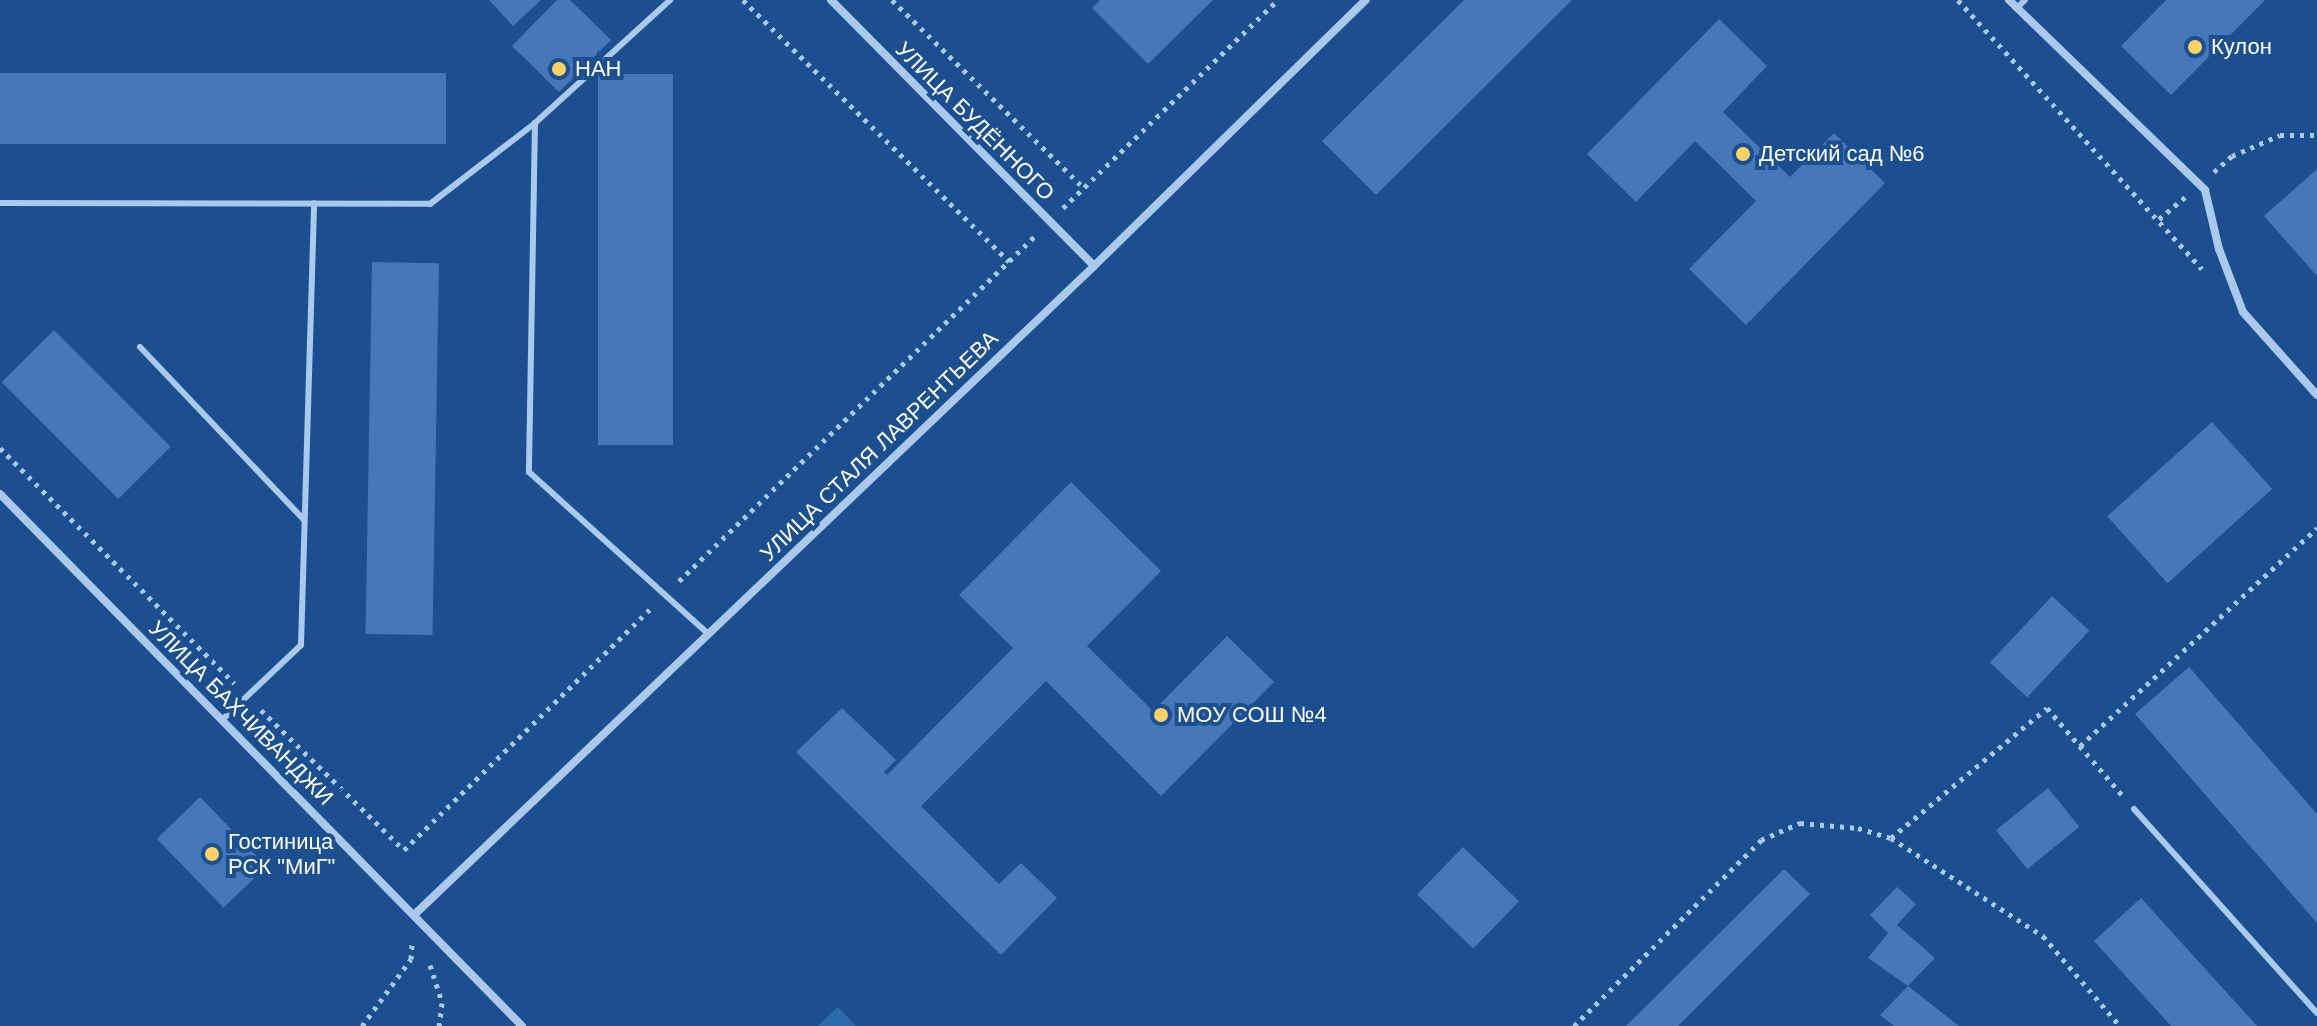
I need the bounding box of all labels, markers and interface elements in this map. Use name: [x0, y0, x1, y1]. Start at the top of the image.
place label: Кулон: [2211, 34, 2272, 60]
street label: УЛИЦА БУДЁННОГО: [890, 36, 1060, 206]
marker: Кулон: [2186, 38, 2204, 56]
place label: НАН: [575, 56, 621, 82]
marker: НАН: [550, 60, 568, 78]
place label: Детский сад №6: [1759, 141, 1925, 167]
marker: Детский сад №6: [1734, 145, 1752, 163]
street label: УЛИЦА СТАЛЯ ЛАВРЕНТЬЕВА: [755, 325, 1003, 567]
street label: УЛИЦА БАХЧИВАНДЖИ: [143, 615, 339, 811]
place label: МОУ СОШ №4: [1177, 702, 1327, 728]
marker: МОУ СОШ №4: [1152, 706, 1170, 724]
place label: Гостиница РСК "МиГ": [228, 828, 335, 880]
marker: Гостиница РСК "МиГ": [203, 845, 221, 863]

